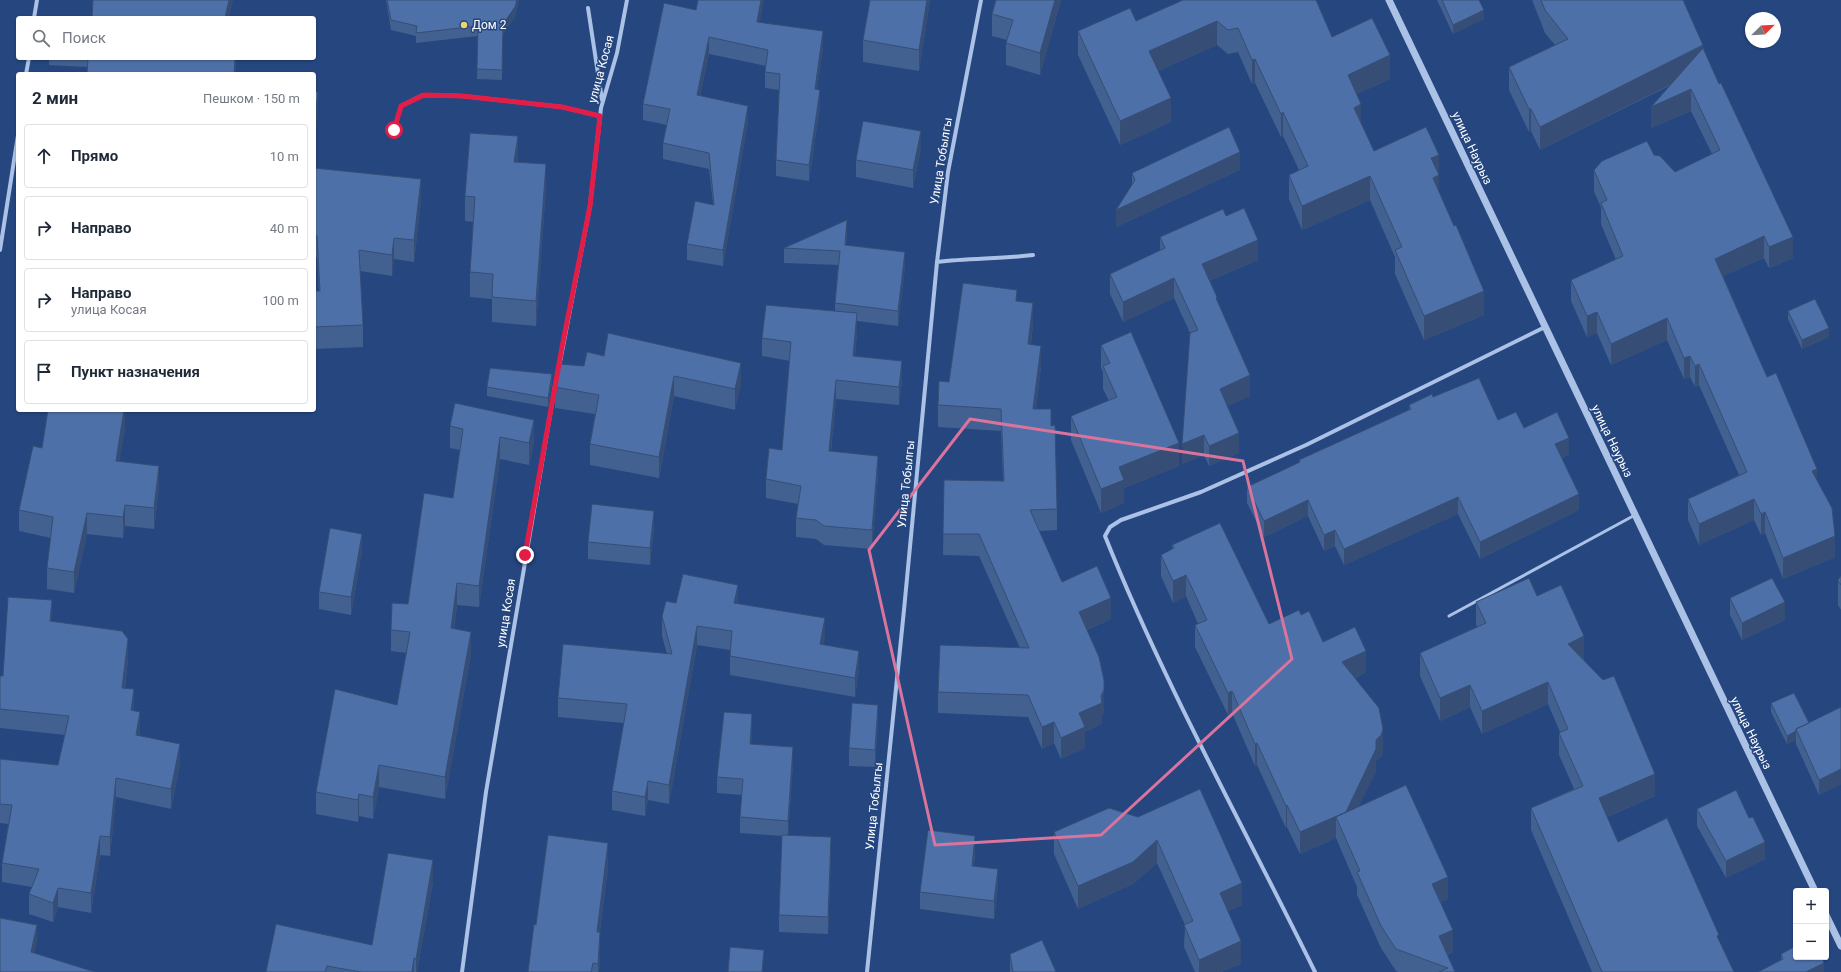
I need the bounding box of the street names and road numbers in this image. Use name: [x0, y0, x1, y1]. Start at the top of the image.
street label: улица Косая: [585, 34, 617, 104]
street label: улица Наурыз: [1449, 109, 1495, 187]
street label: Улица Тобылгы: [927, 116, 955, 206]
street label: улица Наурыз: [1588, 403, 1636, 479]
street label: Улица Тобылгы: [894, 439, 918, 529]
street label: улица Косая: [494, 577, 518, 649]
street label: улица Наурыз: [1727, 695, 1775, 771]
street label: Улица Тобылгы: [862, 761, 886, 851]

